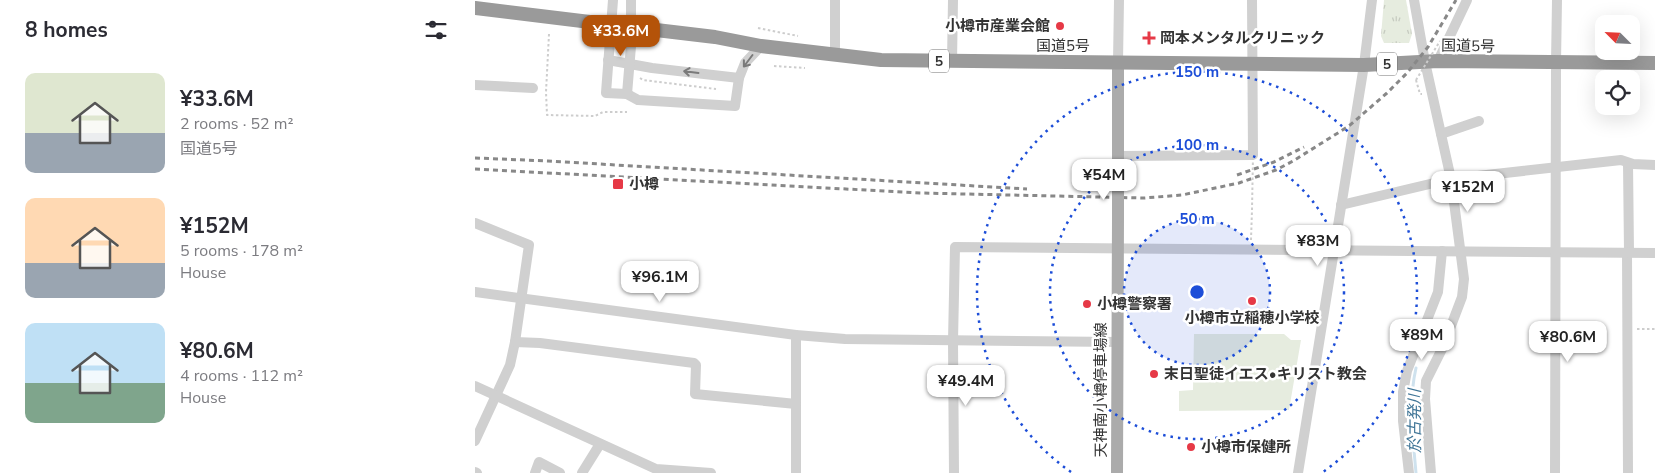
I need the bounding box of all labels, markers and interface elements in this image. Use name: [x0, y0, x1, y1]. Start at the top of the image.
pin: ¥33.6M: [580, 15, 662, 57]
north arrow: [1595, 15, 1640, 60]
map controls: [1595, 15, 1640, 115]
text: 8 homes: [25, 16, 108, 44]
icon: filters: [422, 16, 450, 44]
place label: 小樽市産業会館: [945, 16, 1050, 36]
text: ¥33.6M: [593, 20, 649, 42]
marker: 小樽市産業会館: [1054, 20, 1066, 32]
place label: 岡本メンタルクリニック: [1160, 28, 1325, 48]
marker: 岡本メンタルクリニック: [1142, 31, 1156, 45]
street label: 国道5号: [1036, 36, 1090, 56]
street label: 国道5号: [1441, 36, 1495, 56]
road number: 5: [929, 49, 949, 72]
road number: 5: [1377, 52, 1397, 76]
one-way arrow: [743, 54, 753, 68]
text: 150 m: [1175, 62, 1219, 82]
one-way arrow: [683, 67, 699, 77]
button: locate: [1595, 70, 1640, 115]
text: ¥33.6M: [180, 85, 254, 113]
icon: home: [65, 93, 125, 153]
text: 2 rooms · 52 m²: [180, 113, 293, 135]
text: 100 m: [1175, 135, 1219, 155]
text: 国道5号: [180, 138, 238, 160]
pin: ¥54M: [1074, 158, 1134, 201]
text: ¥54M: [1083, 164, 1125, 186]
pin: ¥152M: [1433, 170, 1503, 213]
place label: 小樽: [629, 174, 659, 194]
text: ¥152M: [1442, 176, 1494, 198]
marker: 小樽: [611, 177, 625, 191]
text: 50 m: [1179, 209, 1215, 229]
text: ¥152M: [180, 212, 249, 240]
icon: home: [65, 218, 125, 278]
pin: ¥83M: [1288, 224, 1348, 267]
text: ¥83M: [1297, 230, 1339, 252]
text: 5 rooms · 178 m²: [180, 240, 303, 262]
pin: ¥96.1M: [619, 260, 701, 303]
text: House: [180, 262, 226, 284]
text: ¥96.1M: [632, 266, 688, 288]
centre of rings: [1188, 283, 1206, 301]
place label: 小樽警察署: [1097, 294, 1172, 314]
marker: 小樽市立稲穂小学校: [1246, 295, 1258, 307]
marker: 小樽警察署: [1081, 298, 1093, 310]
place label: 小樽市立稲穂小学校: [1184, 308, 1320, 328]
pin: ¥89M: [1392, 318, 1452, 361]
pin: ¥80.6M: [1527, 320, 1609, 363]
street label: 天神南小樽停車場線: [1091, 322, 1111, 458]
text: ¥89M: [1401, 324, 1443, 346]
text: ¥80.6M: [1540, 326, 1596, 348]
text: ¥80.6M: [180, 337, 254, 365]
icon: home: [65, 343, 125, 403]
pin: ¥49.4M: [925, 364, 1007, 407]
place label: 末日聖徒イエス•キリスト教会: [1164, 364, 1367, 384]
text: 4 rooms · 112 m²: [180, 365, 303, 387]
marker: 末日聖徒イエス•キリスト教会: [1148, 368, 1160, 380]
text: ¥49.4M: [938, 370, 994, 392]
text: House: [180, 387, 226, 409]
water label: 於古発川: [1404, 387, 1426, 453]
place label: 小樽市保健所: [1201, 437, 1291, 457]
marker: 小樽市保健所: [1185, 441, 1197, 453]

